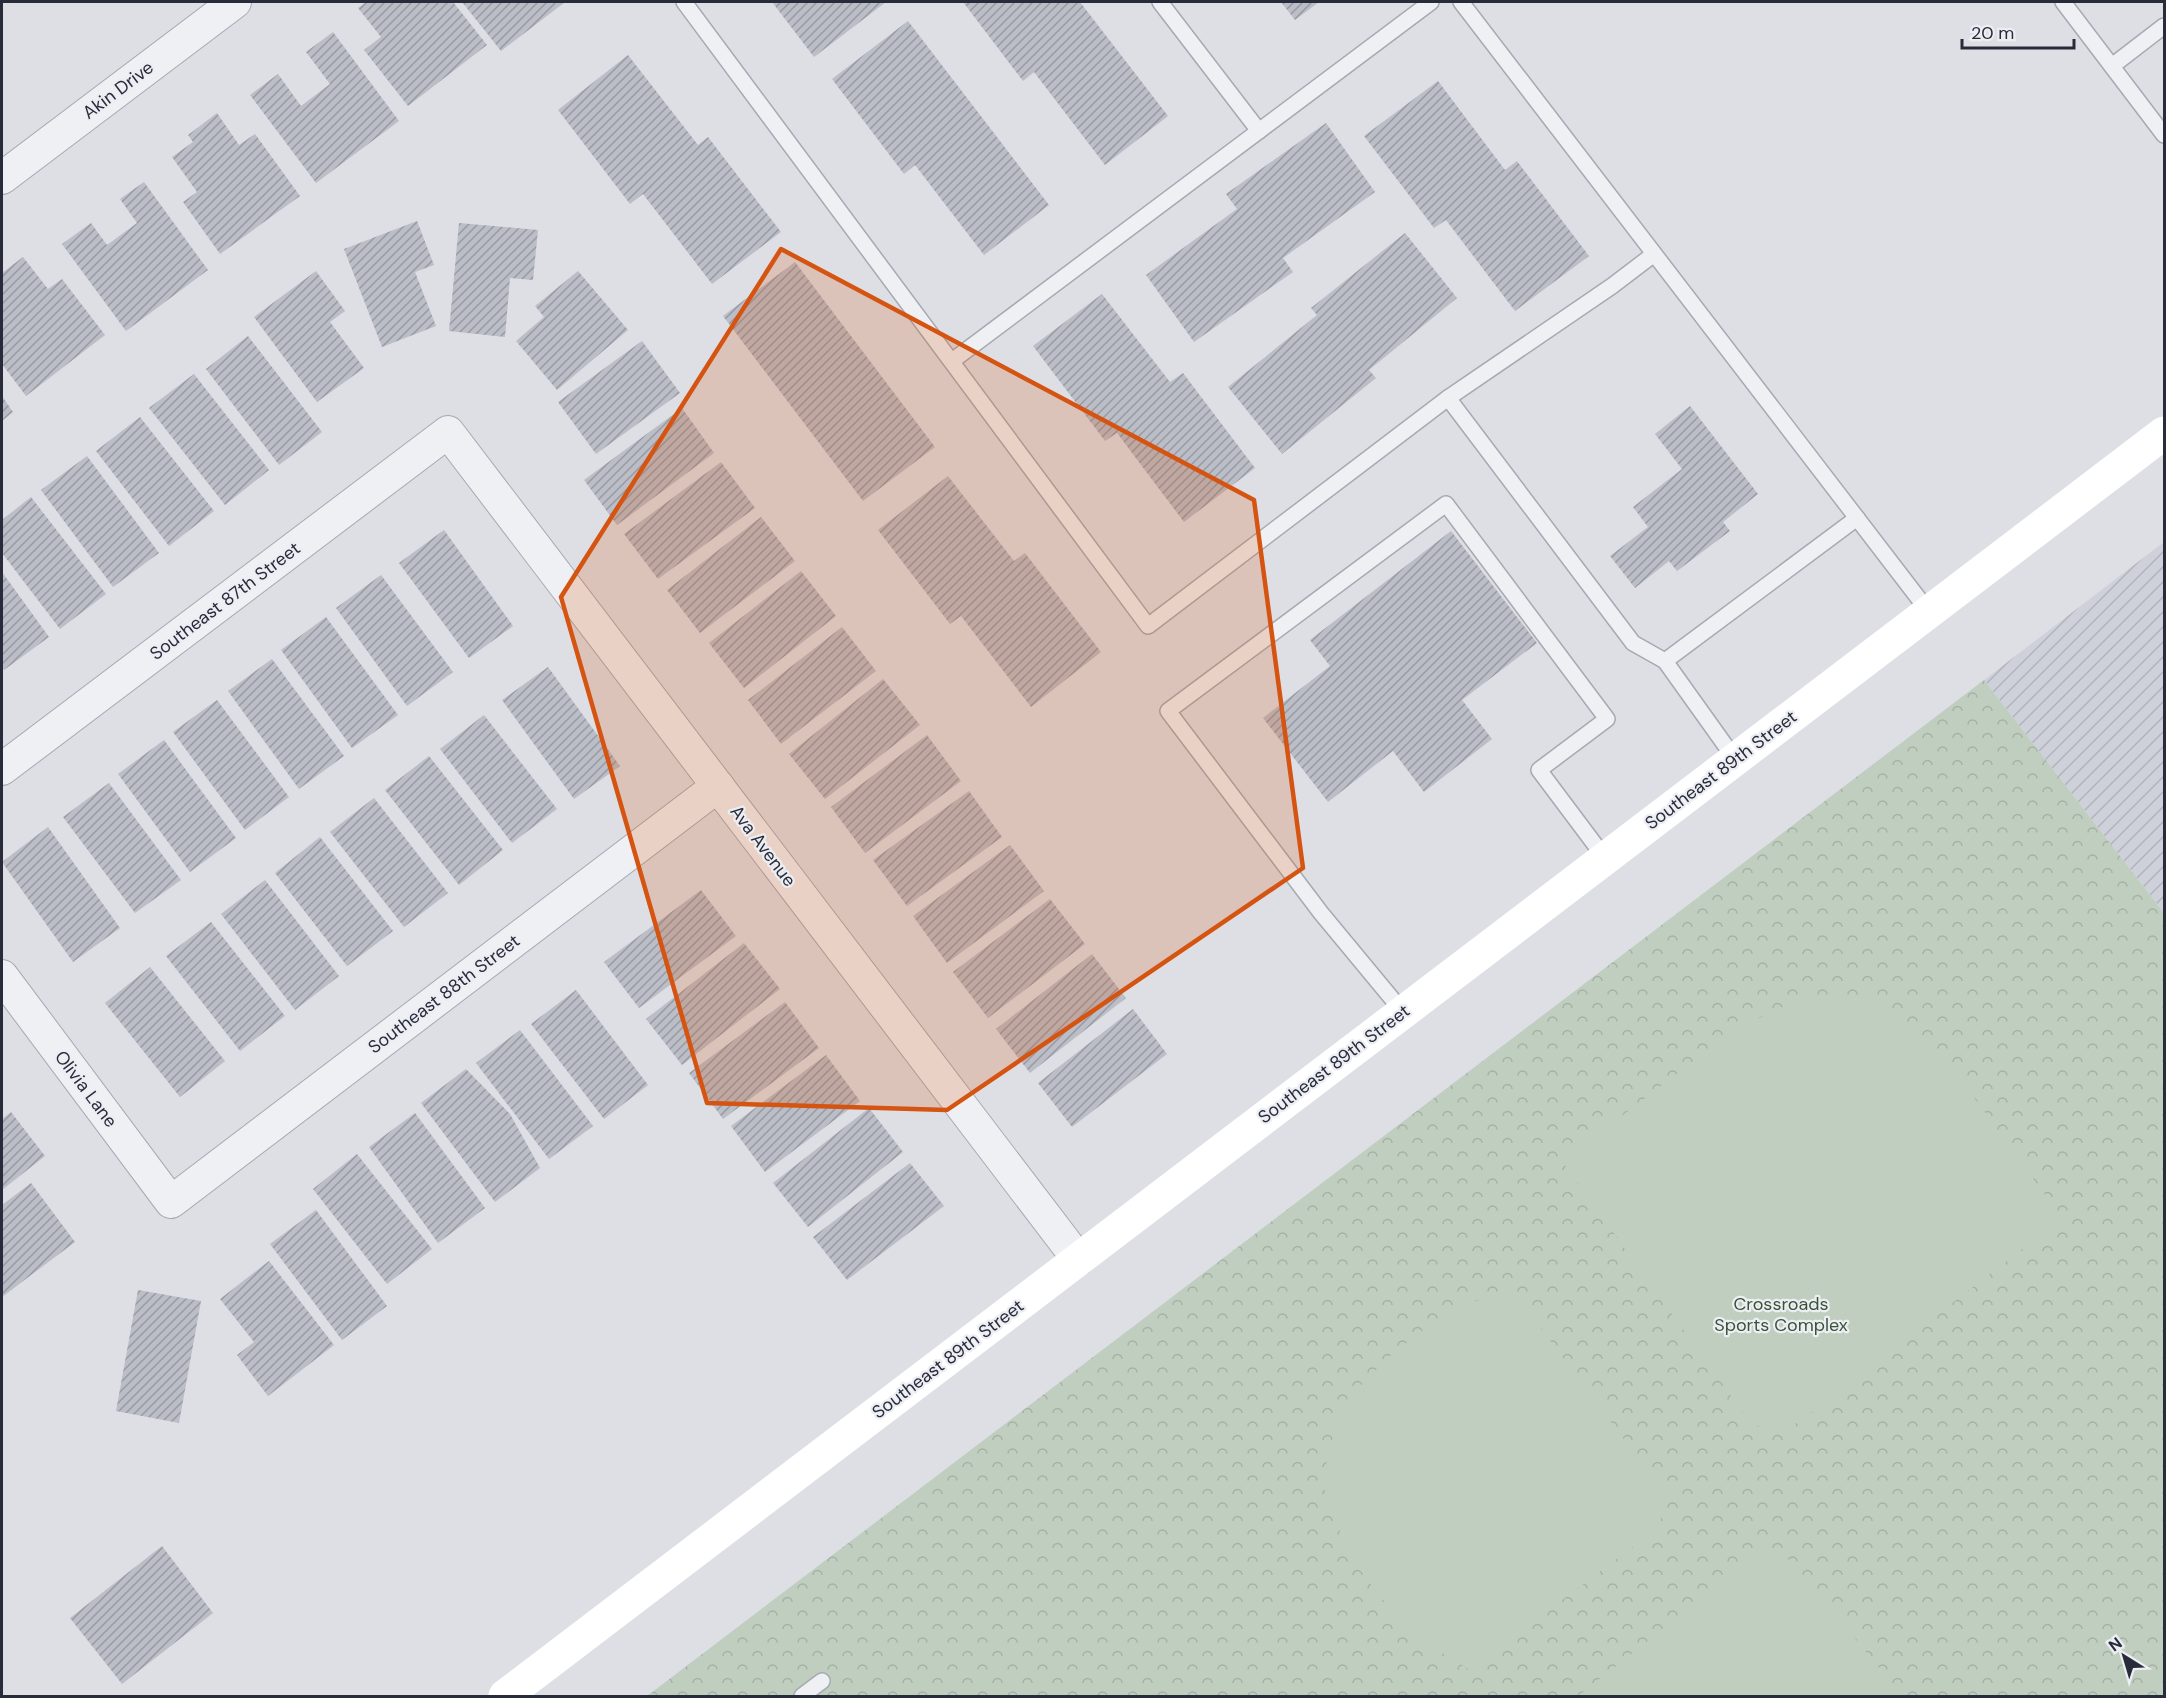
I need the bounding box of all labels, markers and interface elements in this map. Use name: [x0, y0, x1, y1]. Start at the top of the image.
scale bar: [1962, 12, 2074, 50]
text: 20 m: [1971, 21, 2014, 45]
street label: Akin Drive: [78, 55, 158, 125]
street label: Southeast 87th Street: [145, 536, 305, 666]
street label: Southeast 89th Street: [1640, 705, 1802, 835]
street label: Ava Avenue: [725, 801, 801, 891]
street label: Southeast 88th Street: [363, 929, 525, 1059]
street label: Southeast 89th Street: [1253, 999, 1415, 1129]
street label: Olivia Lane: [49, 1046, 123, 1132]
park label: Crossroads Sports Complex: [1714, 1292, 1848, 1337]
street label: Southeast 89th Street: [867, 1294, 1029, 1424]
north arrow: [2094, 1626, 2154, 1686]
text: N: [2104, 1633, 2126, 1656]

